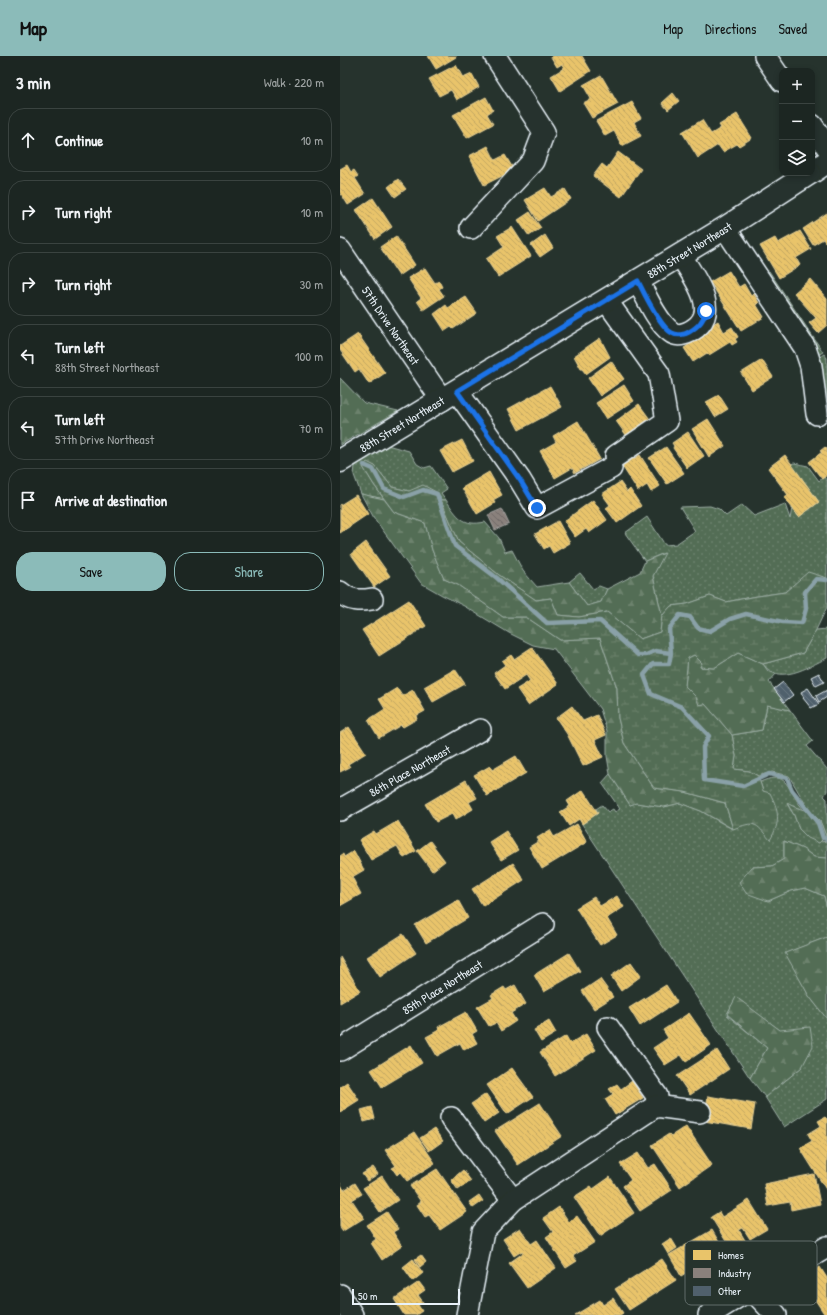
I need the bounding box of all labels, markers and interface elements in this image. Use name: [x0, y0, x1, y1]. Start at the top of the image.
text: Map: [20, 15, 47, 41]
text: Map: [663, 19, 683, 38]
text: Directions: [705, 19, 756, 38]
text: Saved: [778, 19, 807, 38]
map controls: [779, 68, 815, 176]
button: +: [779, 68, 815, 104]
text: 3 min: [16, 71, 51, 94]
text: Walk · 220 m: [264, 73, 324, 91]
button: −: [779, 104, 815, 140]
icon: ahead: [17, 129, 39, 151]
text: Continue: [55, 130, 103, 151]
text: 10 m: [301, 131, 323, 149]
button: layers: [779, 140, 815, 176]
icon: right: [17, 201, 39, 223]
text: Turn right: [55, 202, 111, 223]
text: 10 m: [301, 203, 323, 221]
street label: 88th Street Northeast: [643, 217, 736, 282]
icon: right: [17, 273, 39, 295]
text: Turn right: [55, 274, 111, 295]
text: 30 m: [300, 275, 323, 293]
street label: 57th Drive Northeast: [358, 283, 424, 369]
route start: [697, 302, 715, 320]
text: Turn left: [55, 337, 105, 358]
icon: left: [17, 345, 39, 367]
text: 100 m: [295, 347, 323, 365]
text: 88th Street Northeast: [55, 358, 159, 376]
street label: 88th Street Northeast: [356, 391, 448, 456]
text: Turn left: [55, 409, 105, 430]
icon: left: [17, 417, 39, 439]
text: 70 m: [299, 419, 323, 437]
text: 57th Drive Northeast: [55, 430, 154, 448]
icon: arrive: [17, 489, 39, 511]
text: Arrive at destination: [55, 490, 167, 511]
route end: [528, 499, 546, 517]
button: Save: [16, 552, 166, 591]
button: Share: [174, 552, 324, 591]
street label: 86th Place Northeast: [366, 740, 454, 800]
street label: 85th Place Northeast: [399, 955, 486, 1018]
legend: [685, 1241, 817, 1305]
text: Homes: [718, 1248, 744, 1262]
text: Industry: [718, 1266, 752, 1280]
text: Other: [718, 1284, 742, 1298]
scale bar: [352, 1287, 460, 1306]
text: 50 m: [358, 1289, 378, 1303]

